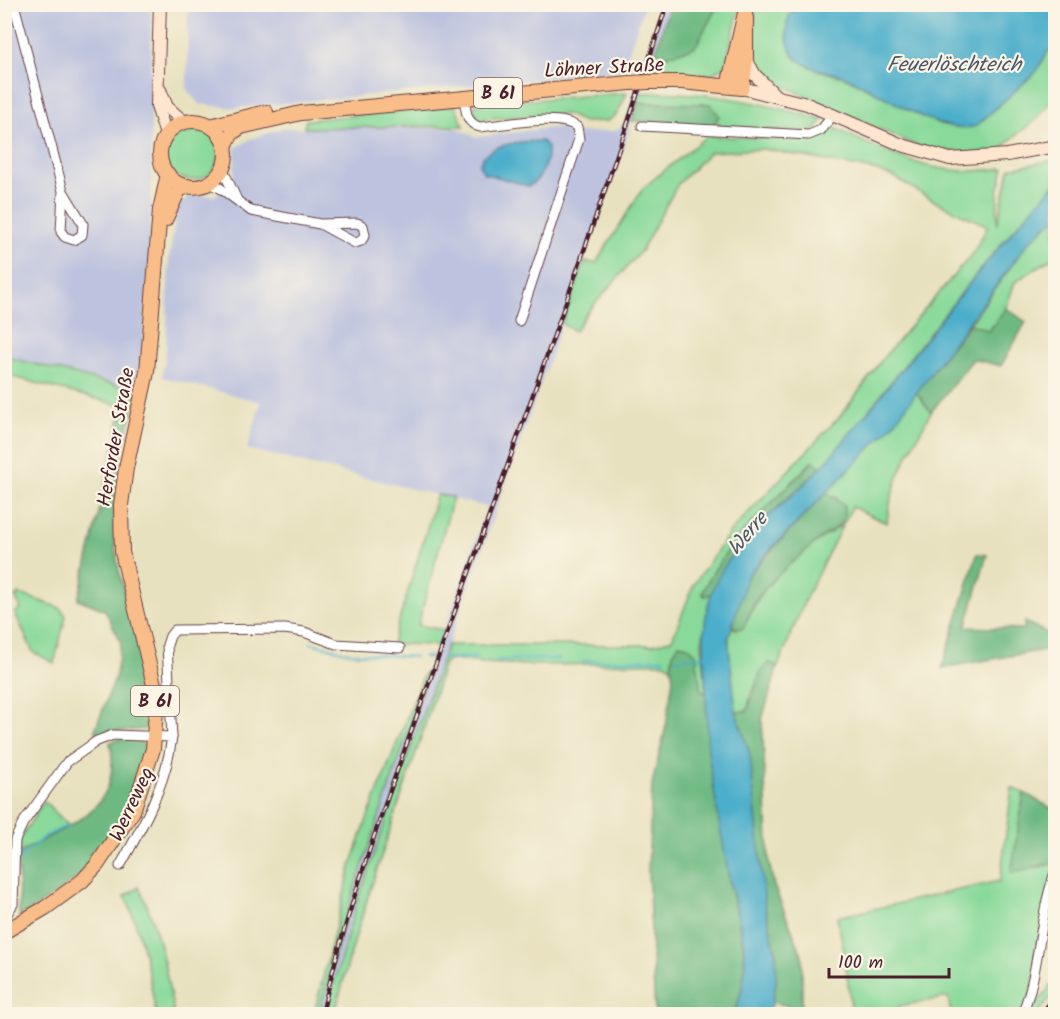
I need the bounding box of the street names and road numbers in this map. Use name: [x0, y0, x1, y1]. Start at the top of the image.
street label: Löhner Straße: [543, 50, 665, 88]
road number: B 61: [474, 78, 522, 108]
street label: Herforder Straße: [89, 365, 145, 510]
road number: B 61: [131, 686, 179, 716]
street label: Werreweg: [102, 762, 164, 847]

